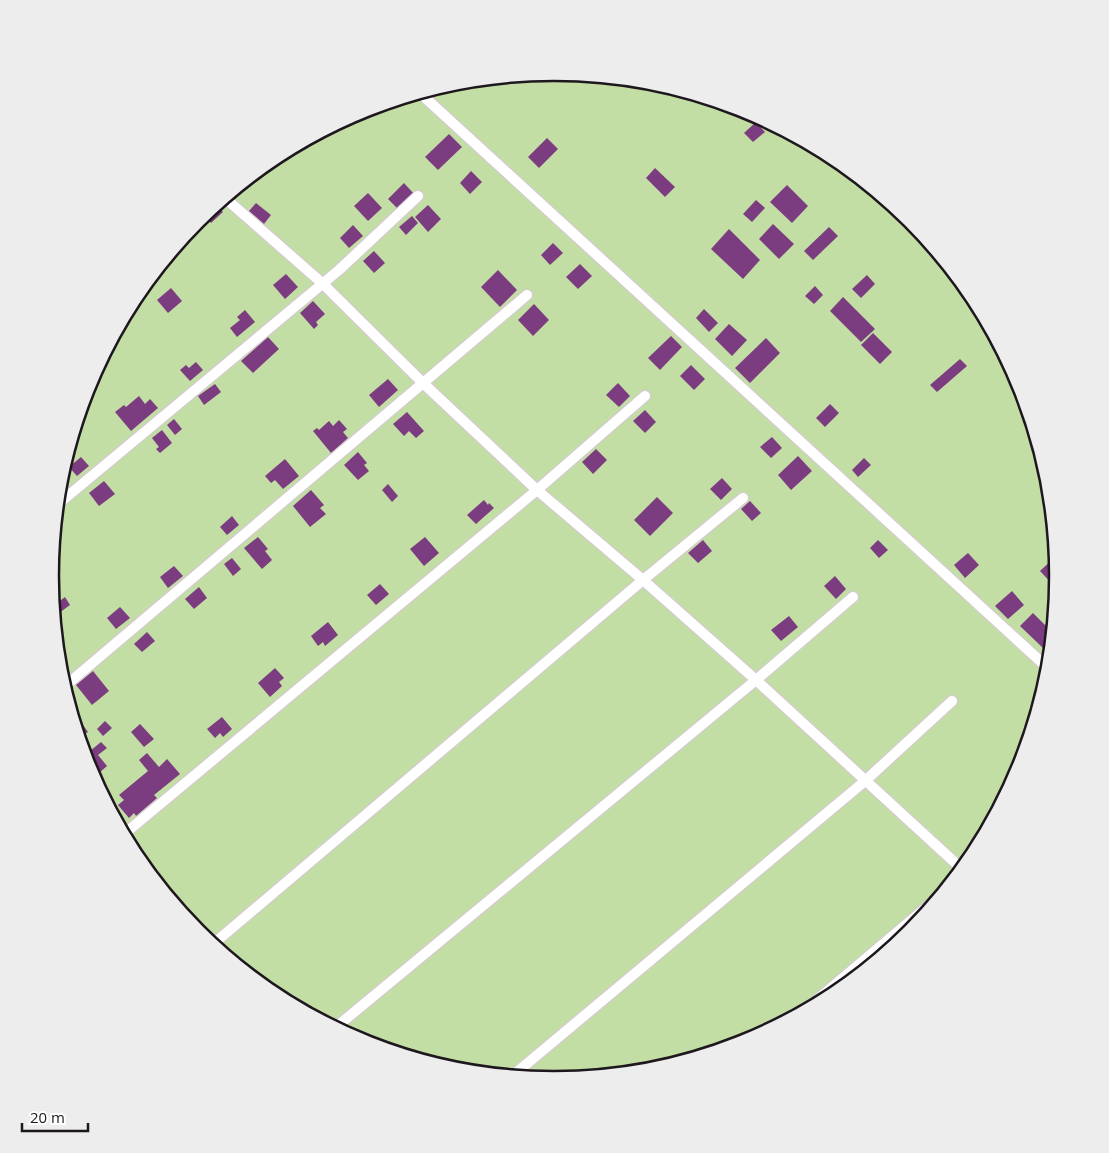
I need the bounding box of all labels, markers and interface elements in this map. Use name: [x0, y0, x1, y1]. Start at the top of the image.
scale bar: [22, 1100, 89, 1132]
text: 20 m: [30, 1107, 65, 1127]

